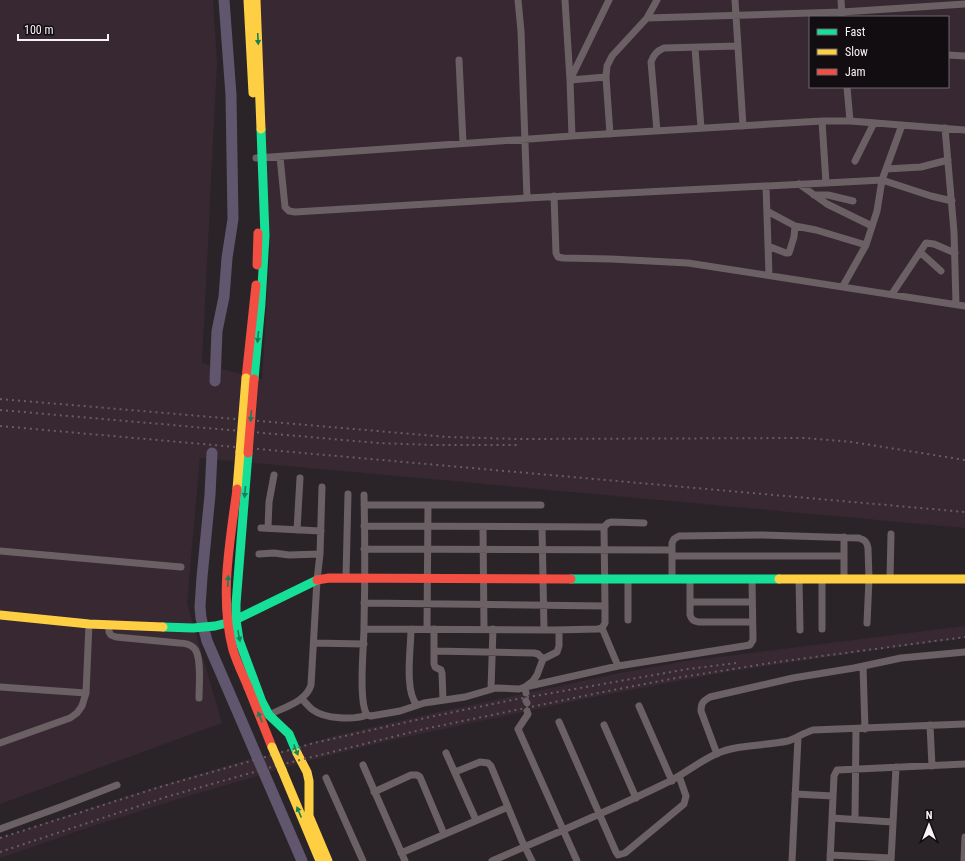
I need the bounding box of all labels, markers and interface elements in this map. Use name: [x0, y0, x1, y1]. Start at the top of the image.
scale bar: [18, 16, 108, 42]
legend: [809, 16, 949, 88]
text: 100 m: [24, 23, 54, 37]
text: Fast: [845, 25, 866, 39]
one-way arrow: [255, 33, 261, 46]
text: Slow: [845, 45, 868, 59]
text: Jam: [845, 65, 866, 79]
one-way arrow: [255, 330, 261, 343]
one-way arrow: [247, 410, 254, 422]
one-way arrow: [241, 486, 248, 498]
one-way arrow: [225, 575, 232, 587]
one-way arrow: [236, 630, 242, 642]
one-way arrow: [256, 710, 262, 722]
one-way arrow: [293, 744, 299, 756]
north arrow: [909, 805, 949, 845]
one-way arrow: [296, 806, 302, 818]
text: N: [926, 809, 933, 822]

